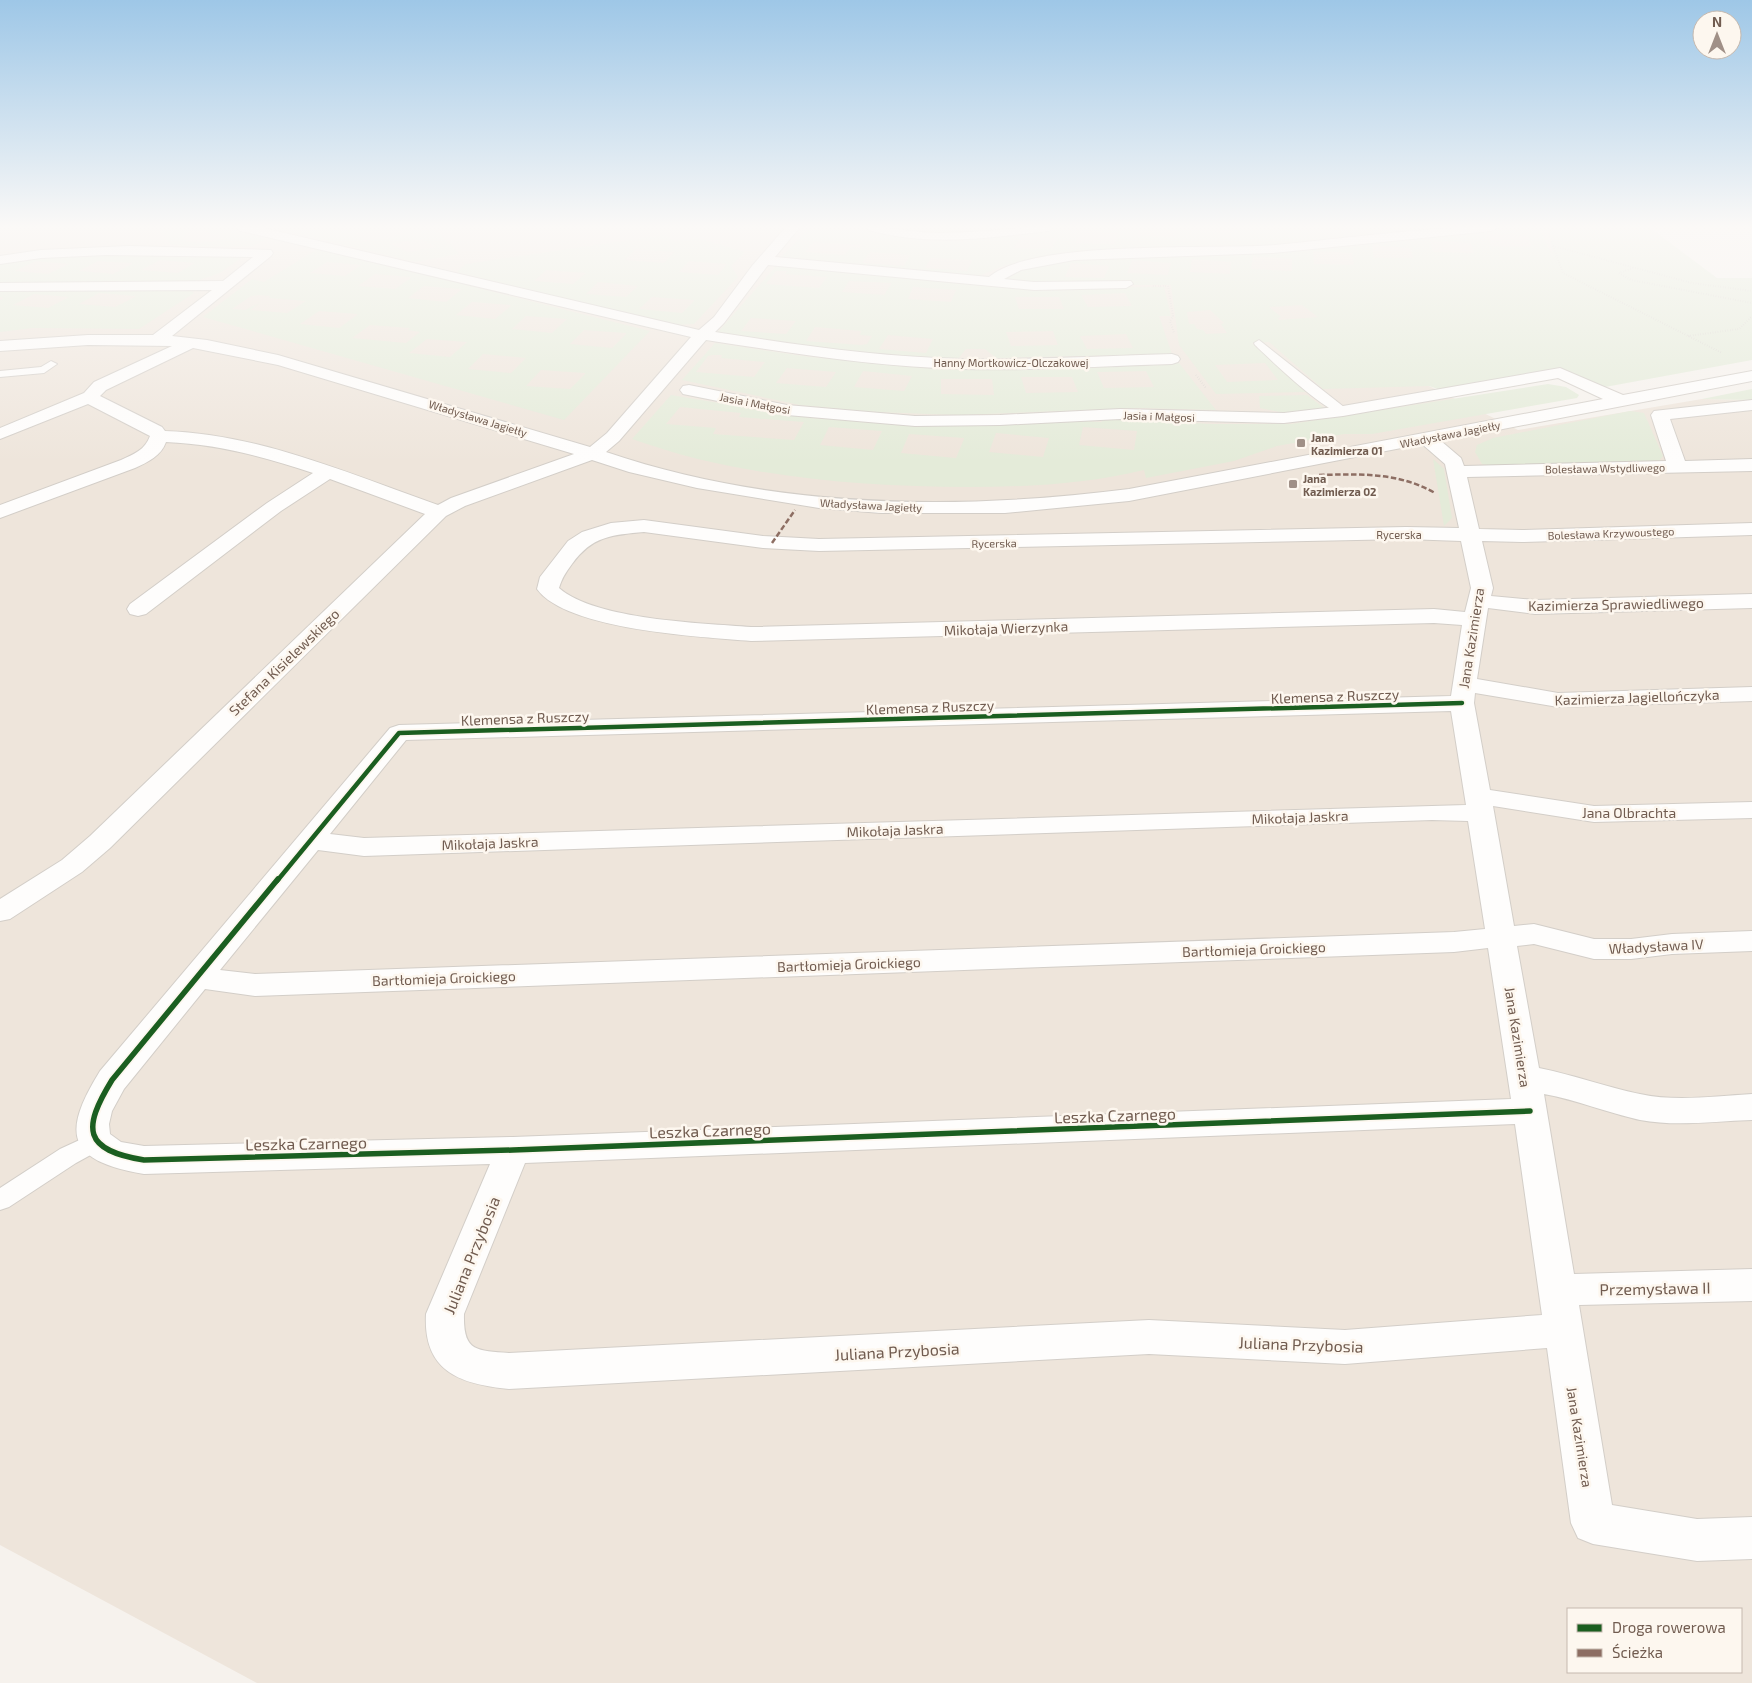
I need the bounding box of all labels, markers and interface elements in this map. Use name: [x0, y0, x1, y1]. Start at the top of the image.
north arrow: [1692, 10, 1742, 60]
text: N: [1712, 13, 1722, 30]
street label: Hanny Mortkowicz-Olczakowej: [934, 356, 1088, 370]
street label: Jasia i Małgosi: [719, 390, 791, 416]
street label: Władysława Jagiełły: [427, 397, 529, 439]
street label: Jasia i Małgosi: [1123, 408, 1195, 424]
street label: Władysława Jagiełły: [1399, 418, 1502, 450]
place label: Jana Kazimierza 01: [1311, 431, 1383, 457]
marker: Jana Kazimierza 01: [1295, 437, 1307, 449]
street label: Bolesława Wstydliwego: [1545, 460, 1665, 476]
place label: Jana Kazimierza 02: [1303, 472, 1376, 498]
marker: Jana Kazimierza 02: [1287, 478, 1299, 490]
street label: Władysława Jagiełły: [820, 496, 922, 514]
street label: Bolesława Krzywoustego: [1547, 524, 1675, 542]
street label: Rycerska: [1376, 528, 1422, 541]
street label: Rycerska: [971, 536, 1017, 550]
street label: Jana Kazimierza: [1455, 586, 1487, 690]
street label: Kazimierza Sprawiedliwego: [1528, 594, 1704, 614]
street label: Stefana Kisielewskiego: [225, 605, 343, 719]
street label: Mikołaja Wierzynka: [944, 617, 1068, 639]
street label: Klemensa z Ruszczy: [1271, 685, 1400, 707]
street label: Kazimierza Jagiellończyka: [1554, 686, 1720, 708]
street label: Klemensa z Ruszczy: [866, 696, 995, 718]
street label: Klemensa z Ruszczy: [461, 707, 590, 729]
street label: Jana Olbrachta: [1582, 804, 1676, 821]
street label: Mikołaja Jaskra: [1251, 807, 1349, 827]
street label: Mikołaja Jaskra: [846, 820, 944, 840]
street label: Mikołaja Jaskra: [441, 833, 539, 853]
street label: Władysława IV: [1608, 935, 1704, 957]
street label: Bartłomieja Groickiego: [1182, 938, 1326, 960]
street label: Bartłomieja Groickiego: [777, 953, 921, 975]
street label: Bartłomieja Groickiego: [372, 967, 516, 989]
street label: Jana Kazimierza: [1502, 985, 1534, 1089]
street label: Leszka Czarnego: [1054, 1103, 1176, 1127]
street label: Leszka Czarnego: [649, 1118, 771, 1142]
street label: Leszka Czarnego: [245, 1132, 367, 1154]
street label: Juliana Przybosia: [439, 1193, 503, 1317]
street label: Przemysława II: [1599, 1278, 1711, 1298]
street label: Juliana Przybosia: [1238, 1332, 1364, 1356]
street label: Juliana Przybosia: [834, 1338, 960, 1364]
street label: Jana Kazimierza: [1564, 1385, 1596, 1489]
legend: [1567, 1608, 1742, 1673]
text: Droga rowerowa: [1612, 1618, 1726, 1636]
text: Ścieżka: [1612, 1643, 1663, 1661]

